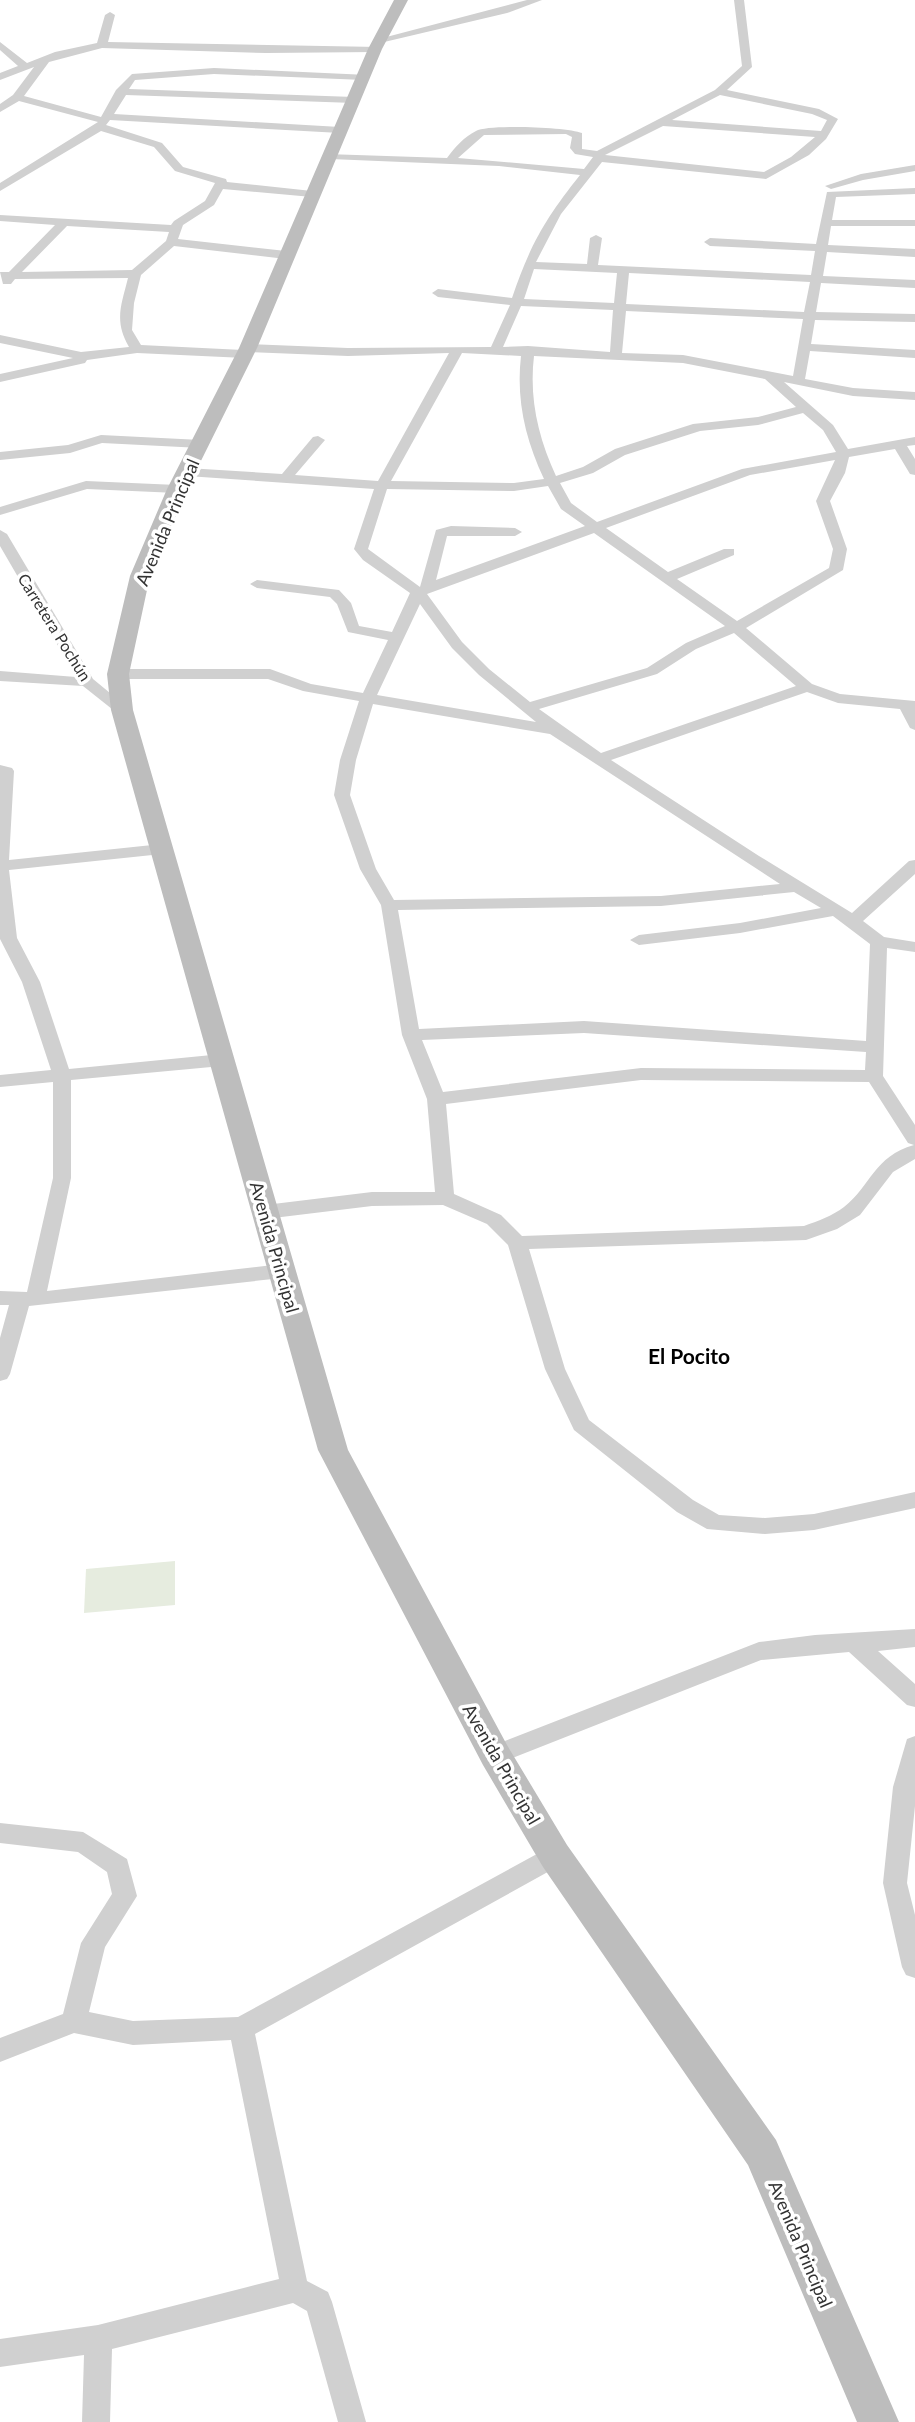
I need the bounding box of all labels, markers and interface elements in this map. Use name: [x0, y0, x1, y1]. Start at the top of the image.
street label: Avenida Principal: [130, 455, 204, 589]
street label: Carretera Pochún: [14, 570, 96, 684]
street label: Avenida Principal: [246, 1179, 304, 1315]
district label: El Pocito: [648, 1343, 730, 1368]
street label: Avenida Principal: [459, 1700, 545, 1828]
street label: Avenida Principal: [764, 2177, 838, 2311]

